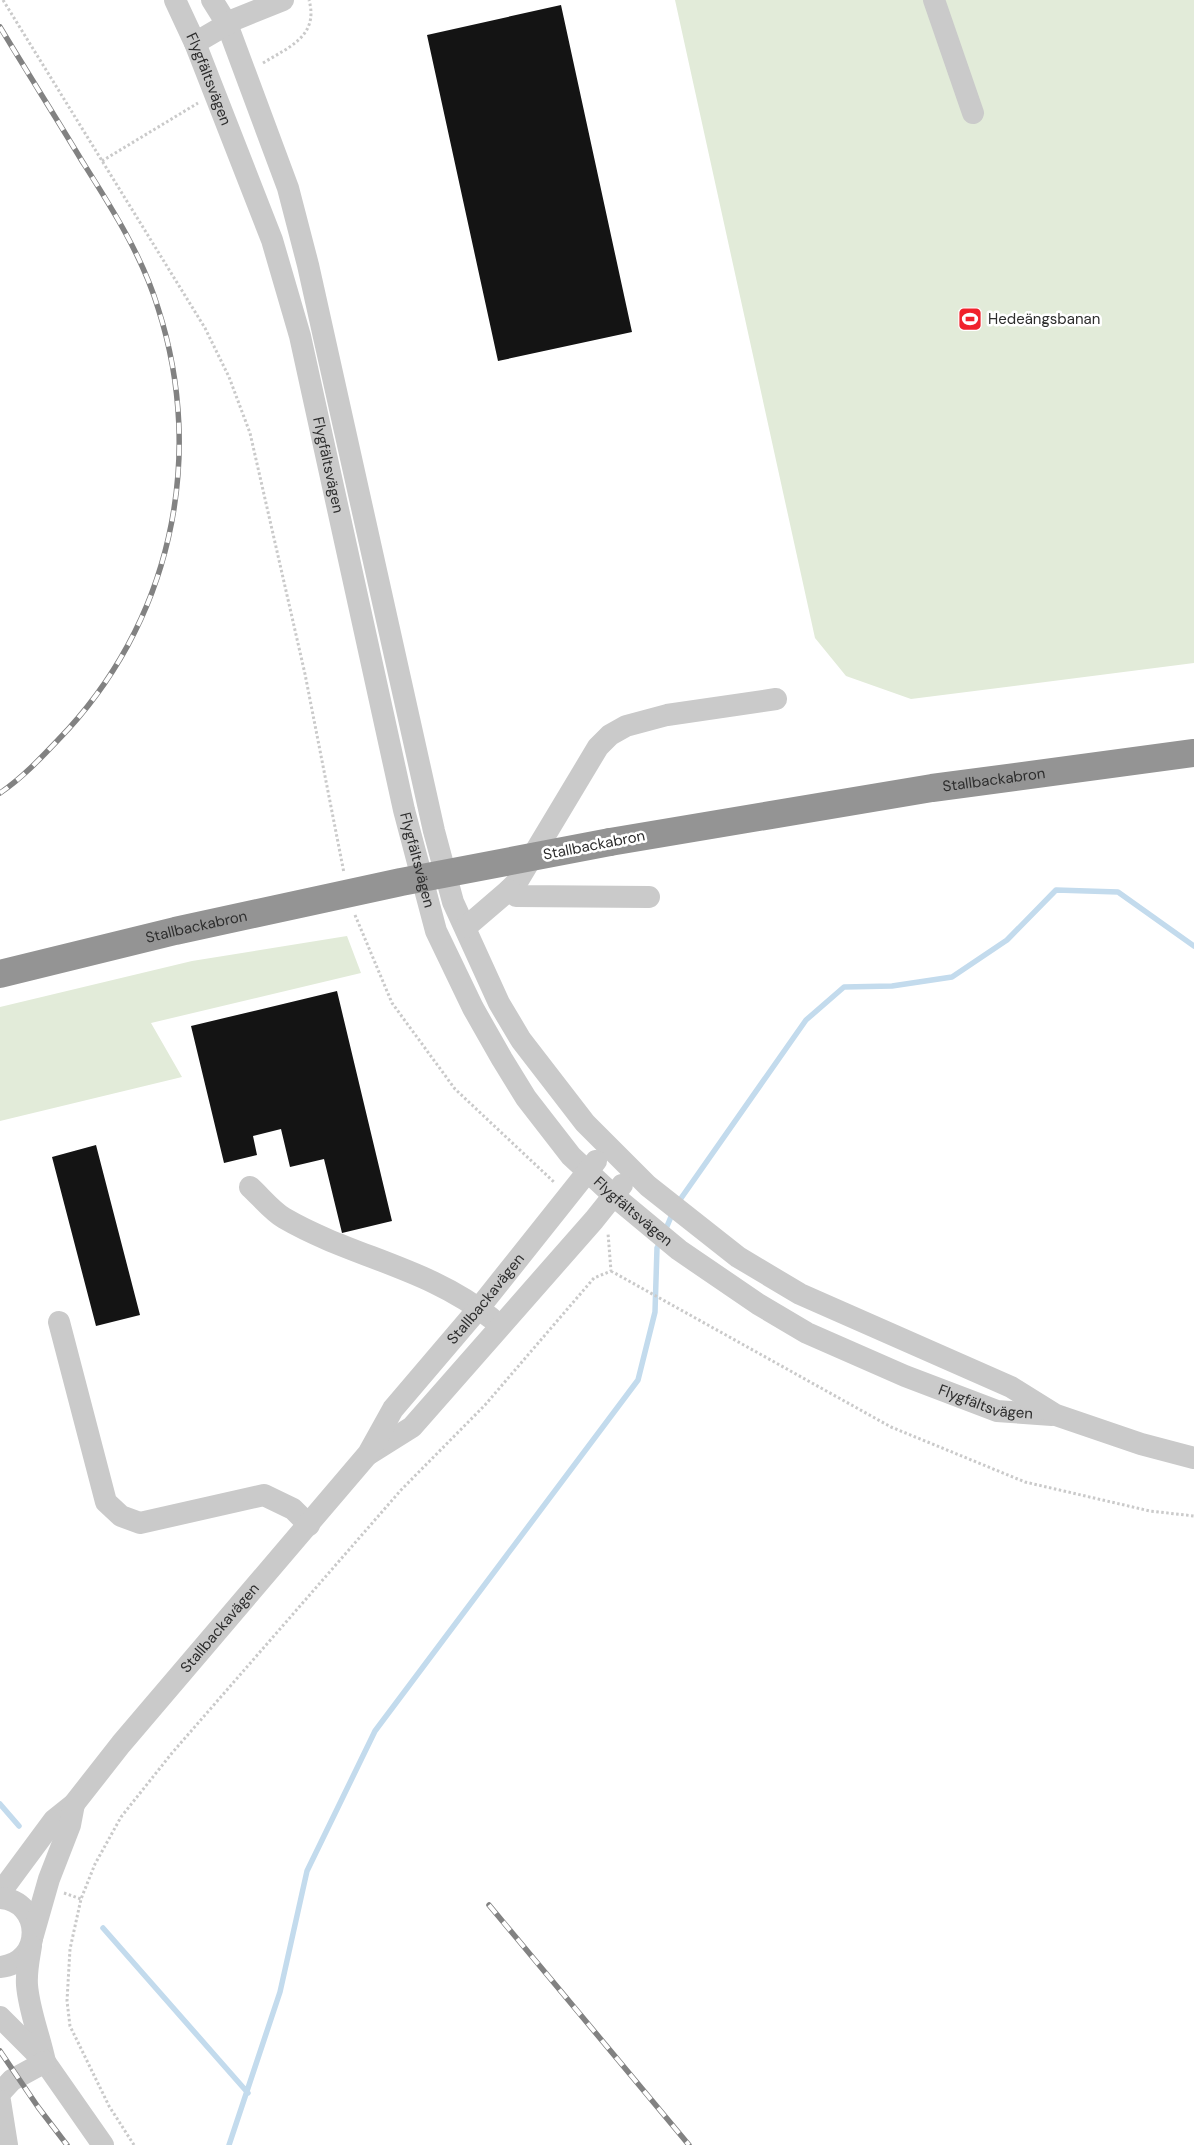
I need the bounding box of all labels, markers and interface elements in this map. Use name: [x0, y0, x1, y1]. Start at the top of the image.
street label: Flygfältsvägen: [182, 29, 236, 128]
sports icon: Hedeängsbanan: [957, 306, 983, 332]
place label: Hedeängsbanan: [988, 309, 1100, 329]
street label: Flygfältsvägen: [308, 415, 349, 515]
street label: Stallbackabron: [941, 763, 1047, 796]
street label: Flygfältsvägen: [395, 810, 439, 910]
street label: Stallbackabron: [541, 825, 647, 865]
street label: Stallbackabron: [144, 906, 249, 948]
street label: Flygfältsvägen: [589, 1172, 677, 1251]
street label: Stallbackavägen: [442, 1249, 529, 1349]
street label: Flygfältsvägen: [936, 1380, 1034, 1424]
street label: Stallbackavägen: [176, 1579, 264, 1677]

